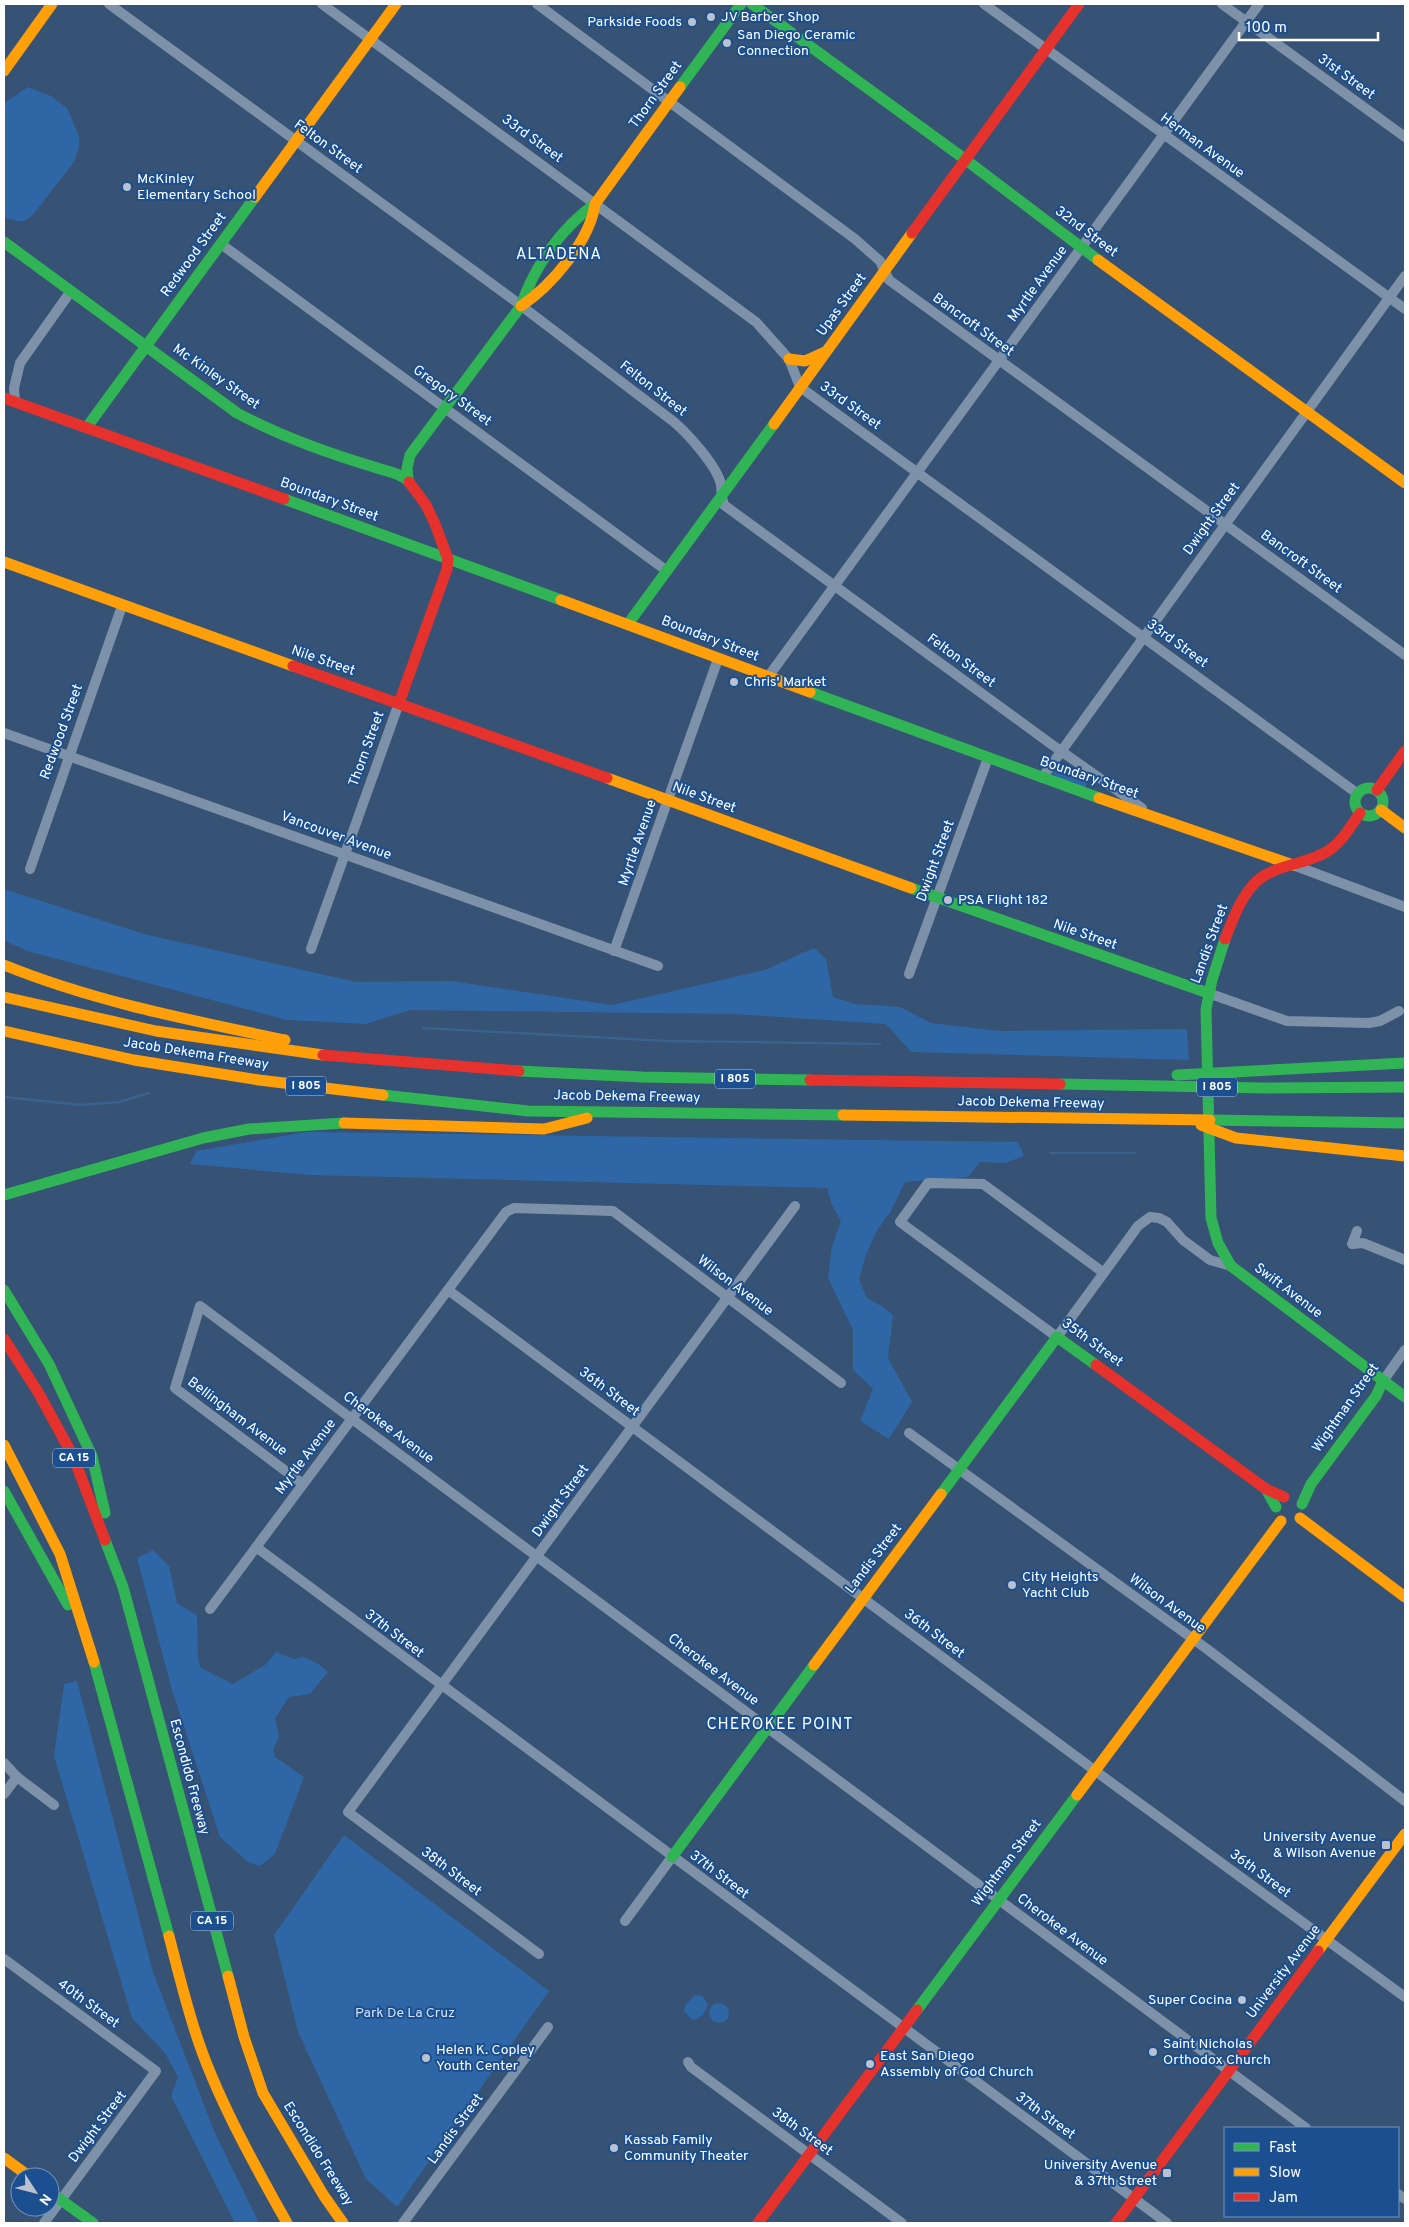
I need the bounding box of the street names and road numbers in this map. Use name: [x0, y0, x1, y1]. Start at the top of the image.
street label: 31st Street: [1314, 50, 1378, 104]
street label: Thorn Street: [626, 58, 686, 132]
street label: Herman Avenue: [1157, 110, 1247, 182]
street label: 33rd Street: [498, 111, 566, 167]
street label: Felton Street: [290, 116, 366, 178]
street label: 32nd Street: [1051, 203, 1121, 261]
street label: Redwood Street: [158, 209, 230, 301]
street label: Myrtle Avenue: [1005, 243, 1071, 325]
street label: Upas Street: [814, 270, 870, 340]
street label: Bancroft Street: [929, 290, 1017, 360]
street label: Mc Kinley Street: [169, 341, 263, 413]
street label: Felton Street: [616, 358, 690, 420]
street label: Gregory Street: [409, 362, 495, 430]
street label: 33rd Street: [816, 378, 884, 434]
street label: Boundary Street: [278, 474, 380, 526]
street label: Dwight Street: [1180, 479, 1244, 559]
street label: Bancroft Street: [1257, 527, 1345, 597]
street label: Boundary Street: [659, 613, 761, 665]
street label: 33rd Street: [1143, 616, 1211, 672]
street label: Felton Street: [923, 630, 999, 692]
street label: Nile Street: [289, 642, 357, 680]
street label: Redwood Street: [37, 682, 87, 782]
street label: Thorn Street: [345, 709, 389, 789]
street label: Boundary Street: [1037, 753, 1141, 803]
street label: Nile Street: [670, 779, 738, 817]
street label: Myrtle Avenue: [615, 798, 661, 888]
street label: Vancouver Avenue: [278, 808, 394, 864]
street label: Dwight Street: [913, 818, 959, 904]
street label: Landis Street: [1188, 902, 1232, 986]
street label: Nile Street: [1051, 916, 1119, 954]
street label: Jacob Dekema Freeway: [122, 1034, 270, 1074]
road number: I 805: [715, 1070, 755, 1088]
road number: I 805: [286, 1076, 326, 1096]
road number: I 805: [1197, 1078, 1237, 1096]
street label: Jacob Dekema Freeway: [553, 1087, 701, 1107]
street label: Jacob Dekema Freeway: [957, 1093, 1105, 1113]
street label: Wilson Avenue: [694, 1252, 776, 1320]
street label: Swift Avenue: [1251, 1260, 1325, 1322]
street label: 35th Street: [1058, 1315, 1126, 1371]
street label: Wightman Street: [1309, 1360, 1383, 1456]
street label: 36th Street: [575, 1364, 643, 1420]
street label: Bellingham Avenue: [184, 1374, 290, 1460]
street label: Cherokee Avenue: [339, 1388, 437, 1468]
street label: Myrtle Avenue: [272, 1416, 340, 1498]
road number: CA 15: [53, 1449, 95, 1468]
street label: Dwight Street: [529, 1461, 593, 1541]
street label: Landis Street: [842, 1521, 906, 1597]
street label: Wilson Avenue: [1125, 1571, 1209, 1637]
street label: 37th Street: [361, 1606, 427, 1662]
street label: 36th Street: [900, 1606, 968, 1662]
street label: Cherokee Avenue: [664, 1630, 762, 1710]
street label: Escondido Freeway: [165, 1717, 213, 1837]
street label: Wightman Street: [969, 1816, 1045, 1910]
street label: 38th Street: [417, 1844, 485, 1900]
street label: 36th Street: [1226, 1846, 1294, 1902]
street label: 37th Street: [686, 1847, 752, 1903]
street label: Cherokee Avenue: [1013, 1890, 1111, 1970]
road number: CA 15: [191, 1912, 233, 1930]
street label: University Avenue: [1243, 1922, 1325, 2022]
street label: 40th Street: [54, 1976, 122, 2032]
street label: Dwight Street: [65, 2088, 131, 2166]
street label: 37th Street: [1012, 2089, 1078, 2143]
street label: Landis Street: [425, 2090, 487, 2168]
street label: Escondido Freeway: [279, 2099, 357, 2209]
street label: 38th Street: [768, 2104, 836, 2160]

